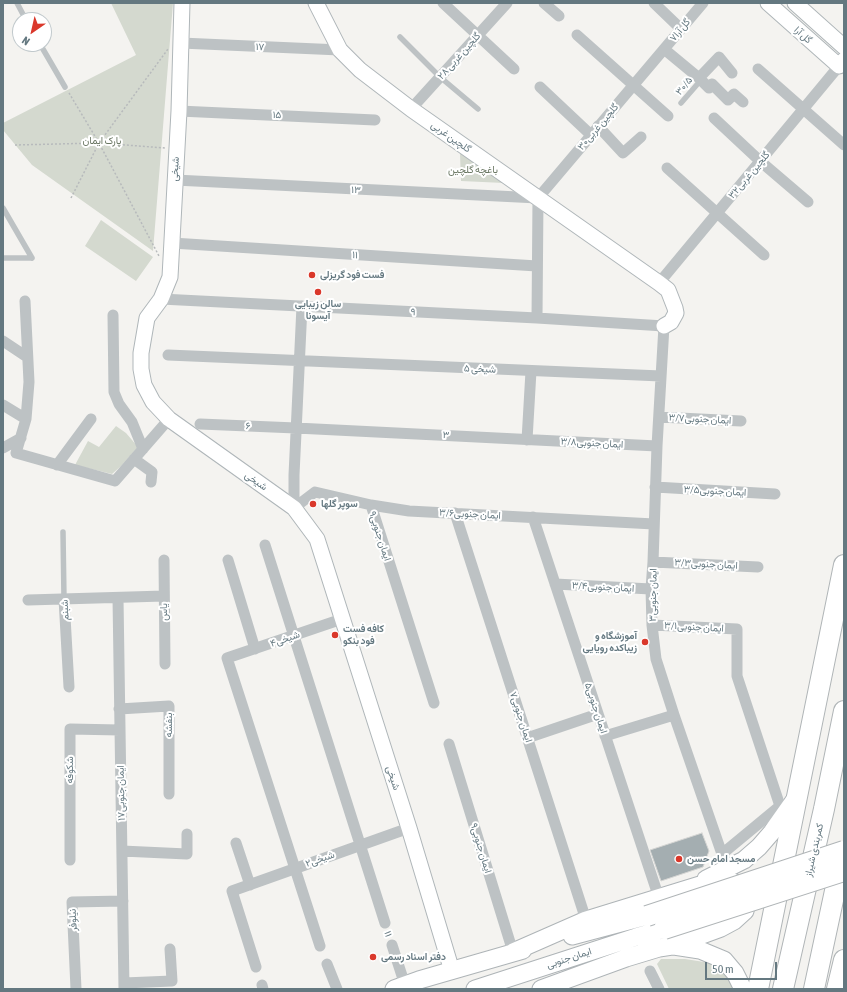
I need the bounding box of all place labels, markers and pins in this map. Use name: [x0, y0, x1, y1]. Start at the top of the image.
place label: فست فود گریزلی: [320, 269, 384, 281]
marker: فست فود گریزلی: [307, 270, 317, 280]
marker: سالن زیبایی آیسونا: [313, 287, 323, 297]
place label: سالن زیبایی آیسونا: [295, 298, 341, 322]
place label: سوپر گلها: [321, 498, 358, 510]
marker: سوپر گلها: [308, 499, 318, 509]
place label: کافه فست فود بنکو: [343, 623, 384, 646]
marker: کافه فست فود بنکو: [330, 630, 340, 640]
place label: آموزشگاه و زیباکده رویایی: [583, 630, 637, 654]
marker: آموزشگاه و زیباکده رویایی: [640, 637, 650, 647]
place label: مسجد امام حسن: [687, 853, 755, 865]
marker: مسجد امام حسن: [674, 854, 684, 864]
place label: دفتر اسناد رسمی: [381, 951, 446, 963]
marker: دفتر اسناد رسمی: [368, 952, 378, 962]

